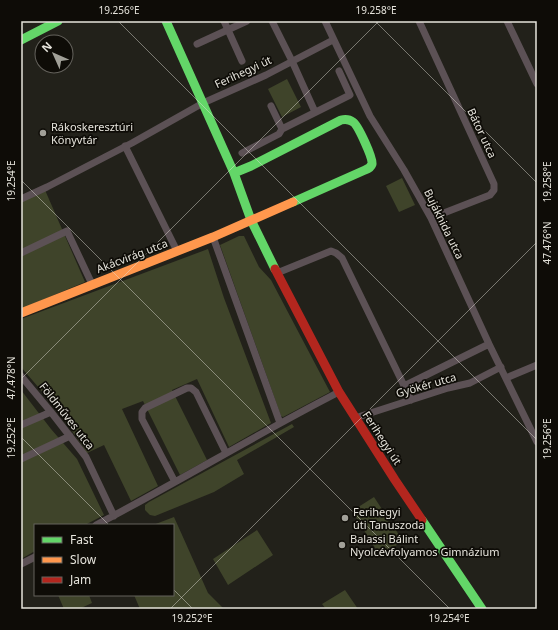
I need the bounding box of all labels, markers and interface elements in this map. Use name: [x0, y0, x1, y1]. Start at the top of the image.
text: 19.256°E: [98, 3, 140, 17]
text: 19.258°E: [355, 3, 397, 17]
north arrow: [34, 34, 74, 74]
text: N: [38, 38, 55, 55]
street label: Ferihegyi út: [212, 52, 274, 91]
street label: Bátor utca: [464, 105, 501, 160]
place label: Rákoskeresztúri Könyvtár: [51, 119, 133, 147]
marker: Rákoskeresztúri Könyvtár: [38, 128, 48, 138]
text: 19.254°E: [4, 160, 18, 202]
text: 19.258°E: [540, 161, 554, 203]
street label: Bujákhida utca: [421, 186, 468, 261]
text: 47.476°N: [540, 221, 554, 265]
street label: Akácvirág utca: [94, 235, 170, 276]
text: 47.478°N: [4, 356, 18, 400]
street label: Gyökér utca: [394, 369, 458, 400]
street label: Földműves utca: [36, 379, 98, 452]
street label: Ferihegyi út: [359, 408, 405, 467]
text: 19.252°E: [4, 417, 18, 459]
text: 19.256°E: [540, 418, 554, 460]
place label: Ferihegyi úti Tanuszoda: [353, 504, 425, 532]
marker: Ferihegyi úti Tanuszoda: [340, 513, 350, 523]
legend: [34, 524, 174, 596]
text: Fast: [70, 531, 94, 548]
place label: Balassi Bálint Nyolcévfolyamos Gimnázium: [350, 531, 500, 559]
marker: Balassi Bálint Nyolcévfolyamos Gimnázium: [337, 540, 347, 550]
text: Slow: [70, 551, 97, 568]
text: Jam: [69, 571, 91, 588]
text: 19.252°E: [171, 611, 213, 625]
text: 19.254°E: [428, 611, 470, 625]

